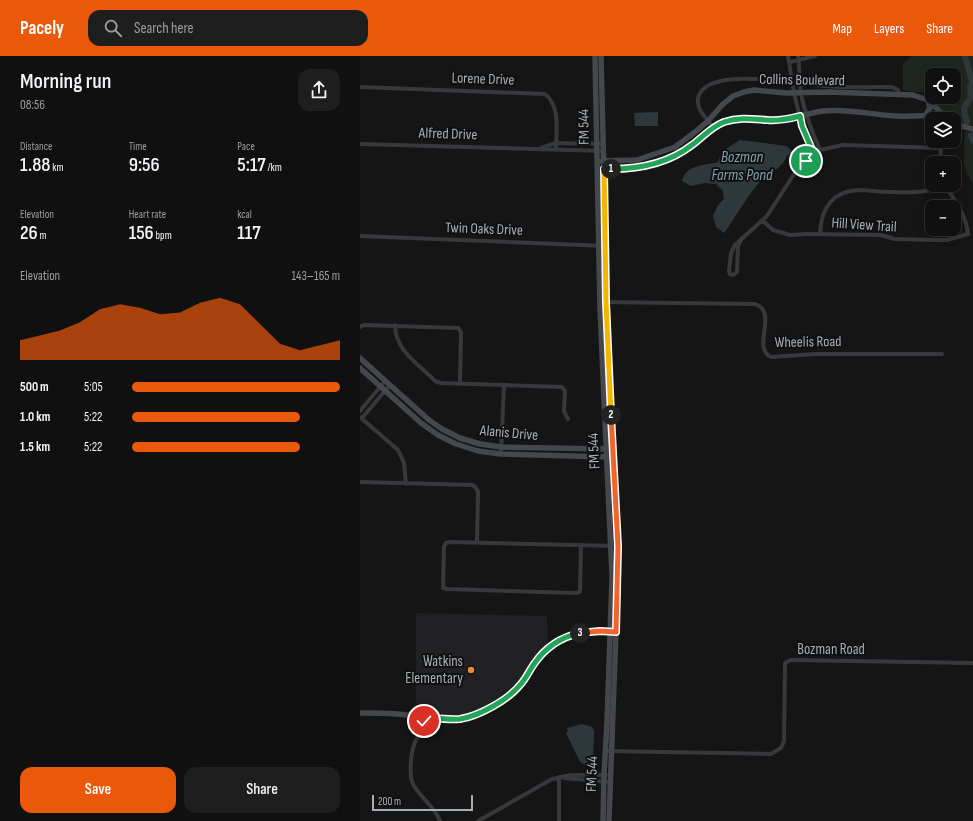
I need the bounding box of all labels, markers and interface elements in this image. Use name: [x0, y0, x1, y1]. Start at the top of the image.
search box: [88, 10, 368, 46]
text: Pacely: [20, 17, 64, 40]
icon: search: [102, 17, 124, 39]
text: Search here: [134, 19, 194, 38]
text: Map: [832, 20, 852, 37]
text: Layers: [874, 20, 904, 37]
text: Share: [926, 20, 953, 37]
text: Morning run: [20, 68, 111, 95]
street label: Lorene Drive: [451, 68, 515, 90]
map controls: [925, 68, 961, 236]
button: locate: [925, 68, 961, 104]
button: share: [298, 69, 340, 111]
street label: Collins Boulevard: [759, 70, 845, 90]
text: 08:56: [20, 97, 45, 113]
street label: FM 544: [574, 109, 594, 145]
button: layers: [925, 112, 961, 148]
street label: Alfred Drive: [417, 123, 478, 145]
text: Distance: [20, 140, 52, 153]
text: Time: [129, 140, 147, 153]
text: Pace: [237, 140, 255, 153]
pin: [789, 144, 823, 178]
water label: Bozman Farms Pond: [711, 148, 773, 185]
icon: arrive: [795, 150, 817, 172]
text: 1.88: [20, 153, 51, 177]
text: 9:56: [129, 153, 160, 177]
text: 5:17: [237, 153, 266, 177]
button: +: [925, 156, 961, 192]
pin: 1: [601, 159, 621, 179]
text: km: [51, 161, 64, 174]
text: /km: [266, 161, 282, 174]
text: 1: [609, 162, 613, 175]
button: −: [925, 200, 961, 236]
text: Elevation: [20, 208, 54, 221]
text: Heart rate: [129, 208, 166, 221]
text: kcal: [237, 208, 252, 221]
street label: Hill View Trail: [831, 213, 897, 237]
street label: Twin Oaks Drive: [445, 218, 523, 240]
text: 26: [20, 221, 38, 245]
text: 156: [129, 221, 154, 245]
text: 117: [237, 221, 261, 245]
text: m: [38, 229, 47, 242]
text: bpm: [154, 229, 172, 242]
text: Elevation: [20, 268, 60, 284]
text: 143–165 m: [291, 268, 340, 284]
street label: Wheelis Road: [774, 332, 842, 352]
text: 500 m: [20, 379, 49, 395]
text: 5:05: [84, 379, 103, 395]
pin: 2: [601, 405, 621, 425]
text: 2: [609, 408, 613, 421]
text: 1.0 km: [20, 409, 50, 425]
text: 5:22: [84, 409, 102, 425]
street label: Alanis Drive: [478, 421, 539, 445]
street label: FM 544: [584, 433, 604, 469]
text: 1.5 km: [20, 439, 50, 455]
text: 5:22: [84, 439, 102, 455]
pin: 3: [570, 623, 590, 643]
text: 3: [578, 626, 582, 639]
street label: Bozman Road: [797, 640, 865, 659]
place label: Watkins Elementary: [405, 652, 463, 688]
marker: Watkins Elementary: [466, 665, 476, 675]
pin: [407, 704, 441, 738]
icon: check: [413, 710, 435, 732]
street label: FM 544: [582, 756, 602, 792]
button: Save: [20, 767, 176, 813]
button: Share: [184, 767, 340, 813]
scale bar: [372, 793, 473, 812]
text: 200 m: [378, 795, 401, 808]

